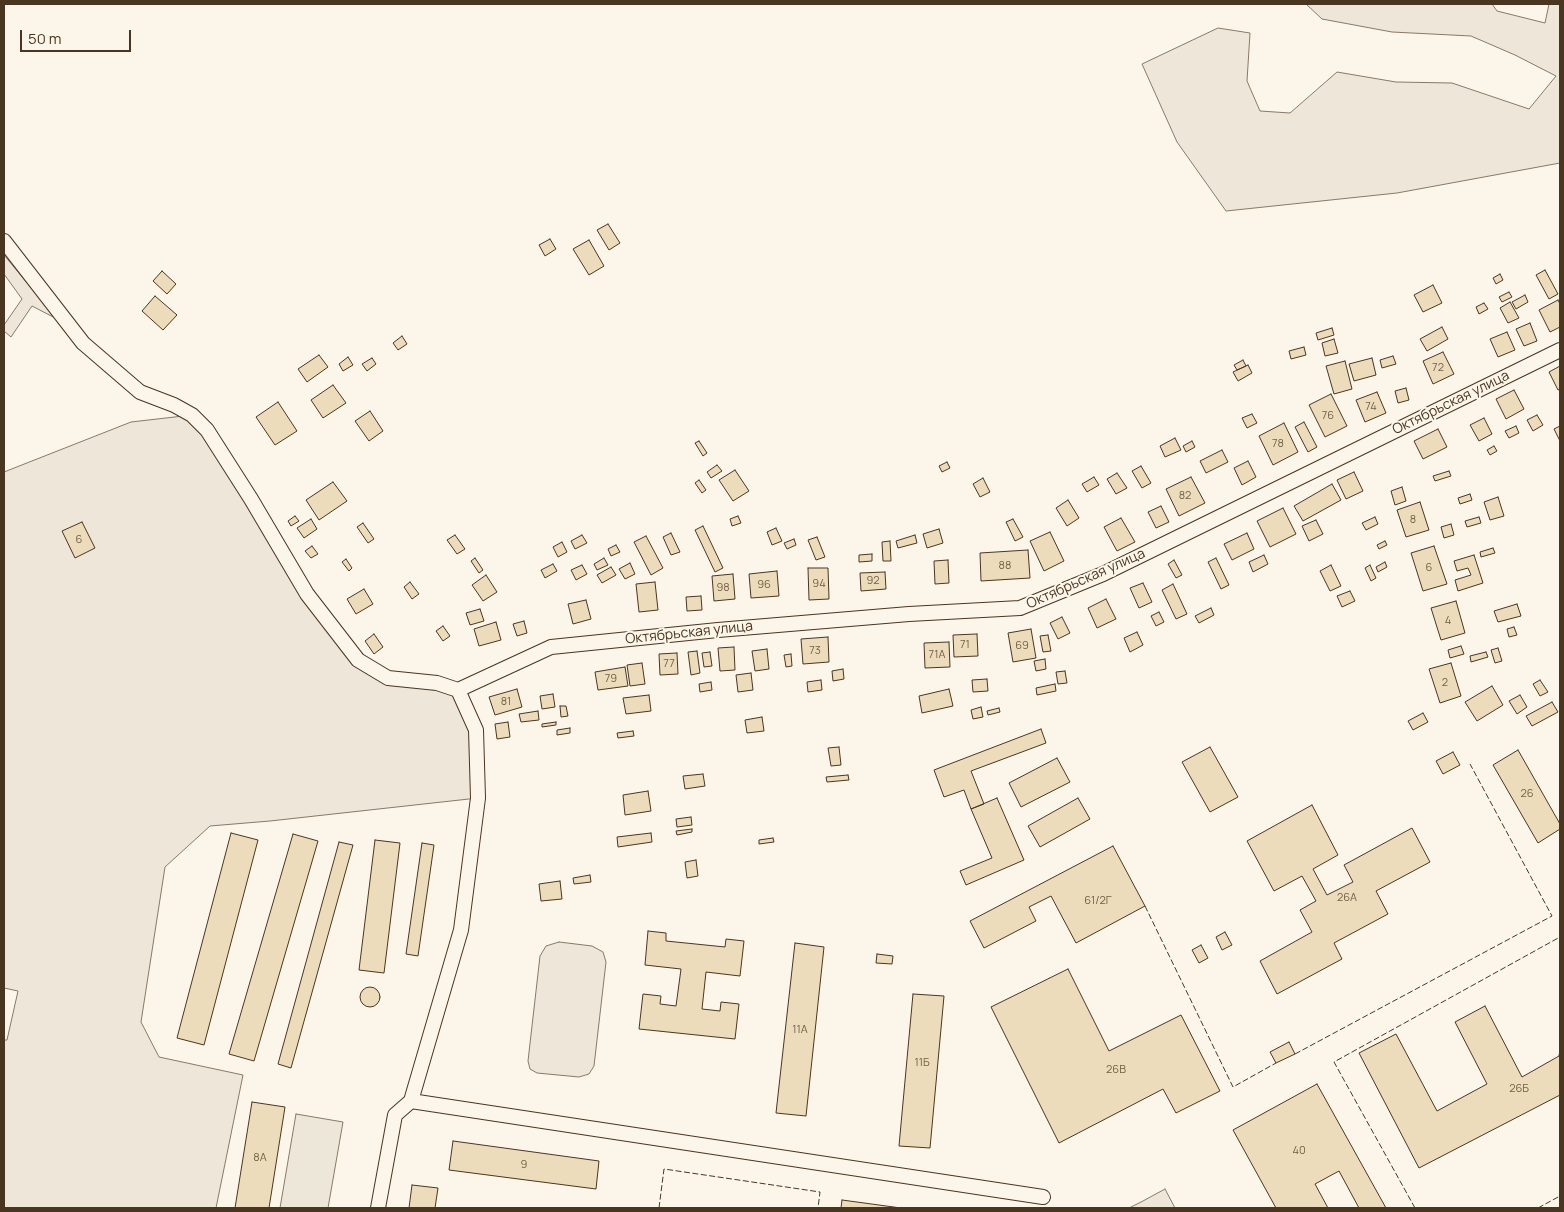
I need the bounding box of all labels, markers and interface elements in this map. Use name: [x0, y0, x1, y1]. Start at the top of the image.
scale bar: [22, 20, 134, 52]
text: 50 m: [28, 28, 62, 49]
house number: 72: [1432, 361, 1444, 375]
street label: Октябрьская улица: [1390, 367, 1512, 439]
house number: 74: [1365, 400, 1377, 414]
house number: 76: [1322, 409, 1334, 423]
house number: 78: [1272, 437, 1284, 451]
house number: 82: [1179, 489, 1191, 503]
house number: 8: [1410, 513, 1416, 527]
house number: 6: [76, 533, 82, 547]
street label: Октябрьская улица: [1024, 545, 1148, 613]
house number: 88: [999, 559, 1011, 573]
house number: 6: [1426, 561, 1432, 575]
house number: 92: [866, 574, 880, 588]
house number: 94: [812, 577, 826, 591]
house number: 96: [757, 578, 771, 592]
house number: 98: [716, 581, 730, 595]
house number: 4: [1445, 614, 1451, 628]
street label: Октябрьская улица: [624, 618, 754, 648]
house number: 71: [960, 638, 970, 652]
house number: 69: [1015, 639, 1029, 653]
house number: 73: [809, 644, 821, 658]
house number: 71А: [929, 648, 945, 662]
house number: 77: [663, 657, 675, 671]
house number: 79: [605, 672, 617, 686]
house number: 2: [1442, 676, 1448, 690]
house number: 81: [501, 695, 511, 709]
house number: 26: [1520, 787, 1534, 801]
house number: 26А: [1337, 891, 1357, 905]
house number: 61/2Г: [1084, 894, 1112, 908]
house number: 11А: [792, 1023, 808, 1037]
house number: 11Б: [914, 1056, 930, 1070]
house number: 26В: [1106, 1063, 1126, 1077]
house number: 26Б: [1509, 1082, 1529, 1096]
house number: 40: [1292, 1144, 1306, 1158]
house number: 8А: [253, 1151, 267, 1165]
house number: 9: [521, 1158, 527, 1172]

